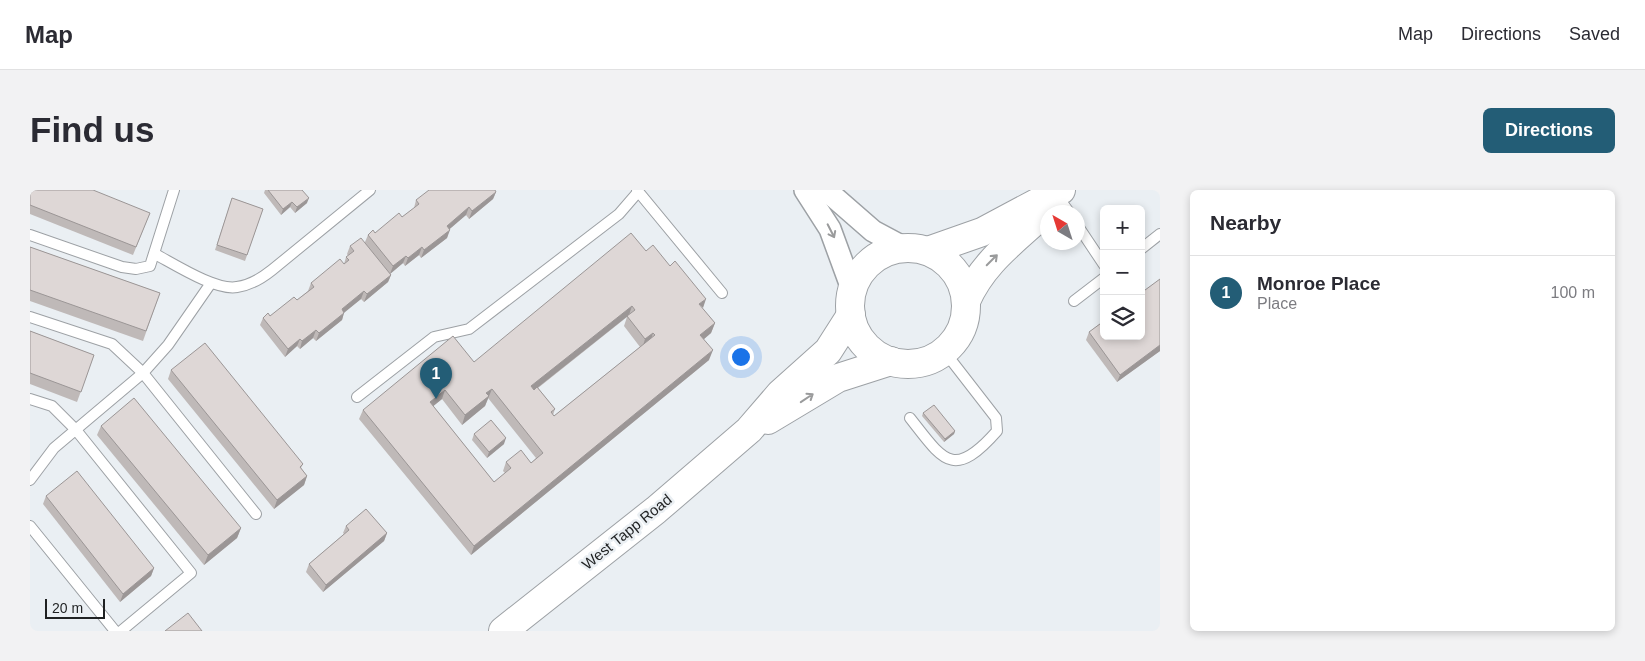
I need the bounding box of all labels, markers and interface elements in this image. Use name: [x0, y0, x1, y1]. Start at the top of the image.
text: Map: [25, 21, 73, 48]
text: Map: [1398, 24, 1433, 44]
text: Directions: [1461, 24, 1541, 44]
text: Saved: [1569, 24, 1620, 44]
button: Directions: [1483, 108, 1615, 153]
text: Find us: [30, 110, 154, 149]
north arrow: [1040, 205, 1085, 250]
map controls: [1100, 205, 1145, 340]
button: +: [1100, 205, 1145, 250]
text: Nearby: [1210, 211, 1281, 234]
one-way arrow: [827, 223, 836, 238]
button: −: [1100, 250, 1145, 295]
one-way arrow: [986, 254, 998, 266]
text: Monroe Place: [1257, 273, 1381, 294]
text: 1: [1222, 284, 1230, 301]
text: 100 m: [1551, 284, 1595, 301]
button: layers: [1100, 295, 1145, 340]
text: Place: [1257, 295, 1297, 312]
your location: [728, 344, 754, 370]
pin: 1: [420, 358, 452, 399]
one-way arrow: [800, 393, 814, 403]
street label: West Tapp Road: [578, 490, 675, 573]
scale bar: [45, 596, 105, 619]
text: 20 m: [52, 600, 83, 616]

